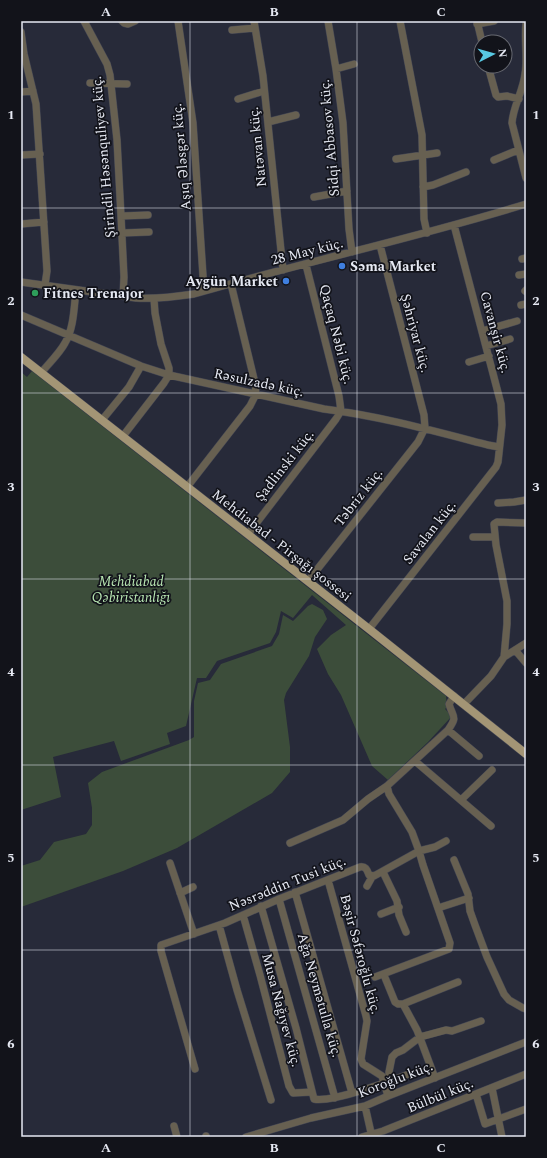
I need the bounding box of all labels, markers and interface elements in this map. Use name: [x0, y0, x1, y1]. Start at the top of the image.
text: A: [101, 2, 111, 22]
text: B: [269, 2, 279, 22]
text: C: [436, 2, 446, 22]
north arrow: [473, 34, 513, 74]
text: N: [494, 48, 511, 58]
street label: Şirindil Həsənquliyev küç.: [86, 75, 121, 239]
street label: Sidqi Abbasov küç.: [314, 79, 345, 197]
street label: Aşıq Ələsgər küç.: [166, 102, 197, 211]
text: 1: [7, 105, 15, 125]
text: 1: [532, 105, 540, 125]
street label: Natəvan küç.: [243, 106, 272, 188]
street label: 28 May küç.: [269, 232, 345, 271]
place label: Səma Market: [350, 256, 437, 277]
marker: Səma Market: [337, 261, 347, 271]
place label: Aygün Market: [185, 271, 279, 292]
marker: Aygün Market: [281, 276, 291, 286]
street label: Qaçaq Nəbi küç.: [314, 282, 359, 386]
place label: Fitnes Trenajor: [43, 283, 144, 304]
marker: Fitnes Trenajor: [30, 288, 40, 298]
street label: Cavanşir küç.: [475, 289, 517, 375]
text: 2: [7, 291, 15, 311]
street label: Şəhriyar küç.: [395, 291, 436, 375]
text: 2: [532, 291, 540, 311]
street label: Rəsulzadə küç.: [212, 363, 306, 402]
street label: Şadlinski küç.: [250, 425, 319, 506]
street label: Təbriz küç.: [329, 464, 388, 531]
text: 3: [7, 477, 15, 497]
text: 3: [532, 477, 540, 497]
street label: Mehdiabad - Pirşağı şossesi: [207, 484, 356, 607]
street label: Savalan küç.: [398, 496, 461, 569]
park label: Mehdiabad Qəbiristanlığı: [92, 571, 170, 608]
text: 4: [7, 662, 15, 682]
text: 4: [532, 662, 540, 682]
text: 5: [7, 848, 15, 868]
text: 5: [532, 848, 540, 868]
street label: Nəsrəddin Tusi küç.: [225, 850, 349, 917]
street label: Bəşir Səfəroğlu küç.: [334, 892, 387, 1016]
street label: Ağa Neymətulla küç.: [292, 930, 347, 1060]
street label: Musa Nağıyev küç.: [256, 951, 307, 1069]
text: 6: [7, 1034, 15, 1054]
text: 6: [532, 1034, 540, 1054]
street label: Koroğlu küç.: [355, 1056, 436, 1103]
street label: Bülbül küç.: [404, 1073, 477, 1118]
text: A: [101, 1138, 111, 1158]
text: B: [269, 1138, 279, 1158]
text: C: [436, 1138, 446, 1158]

